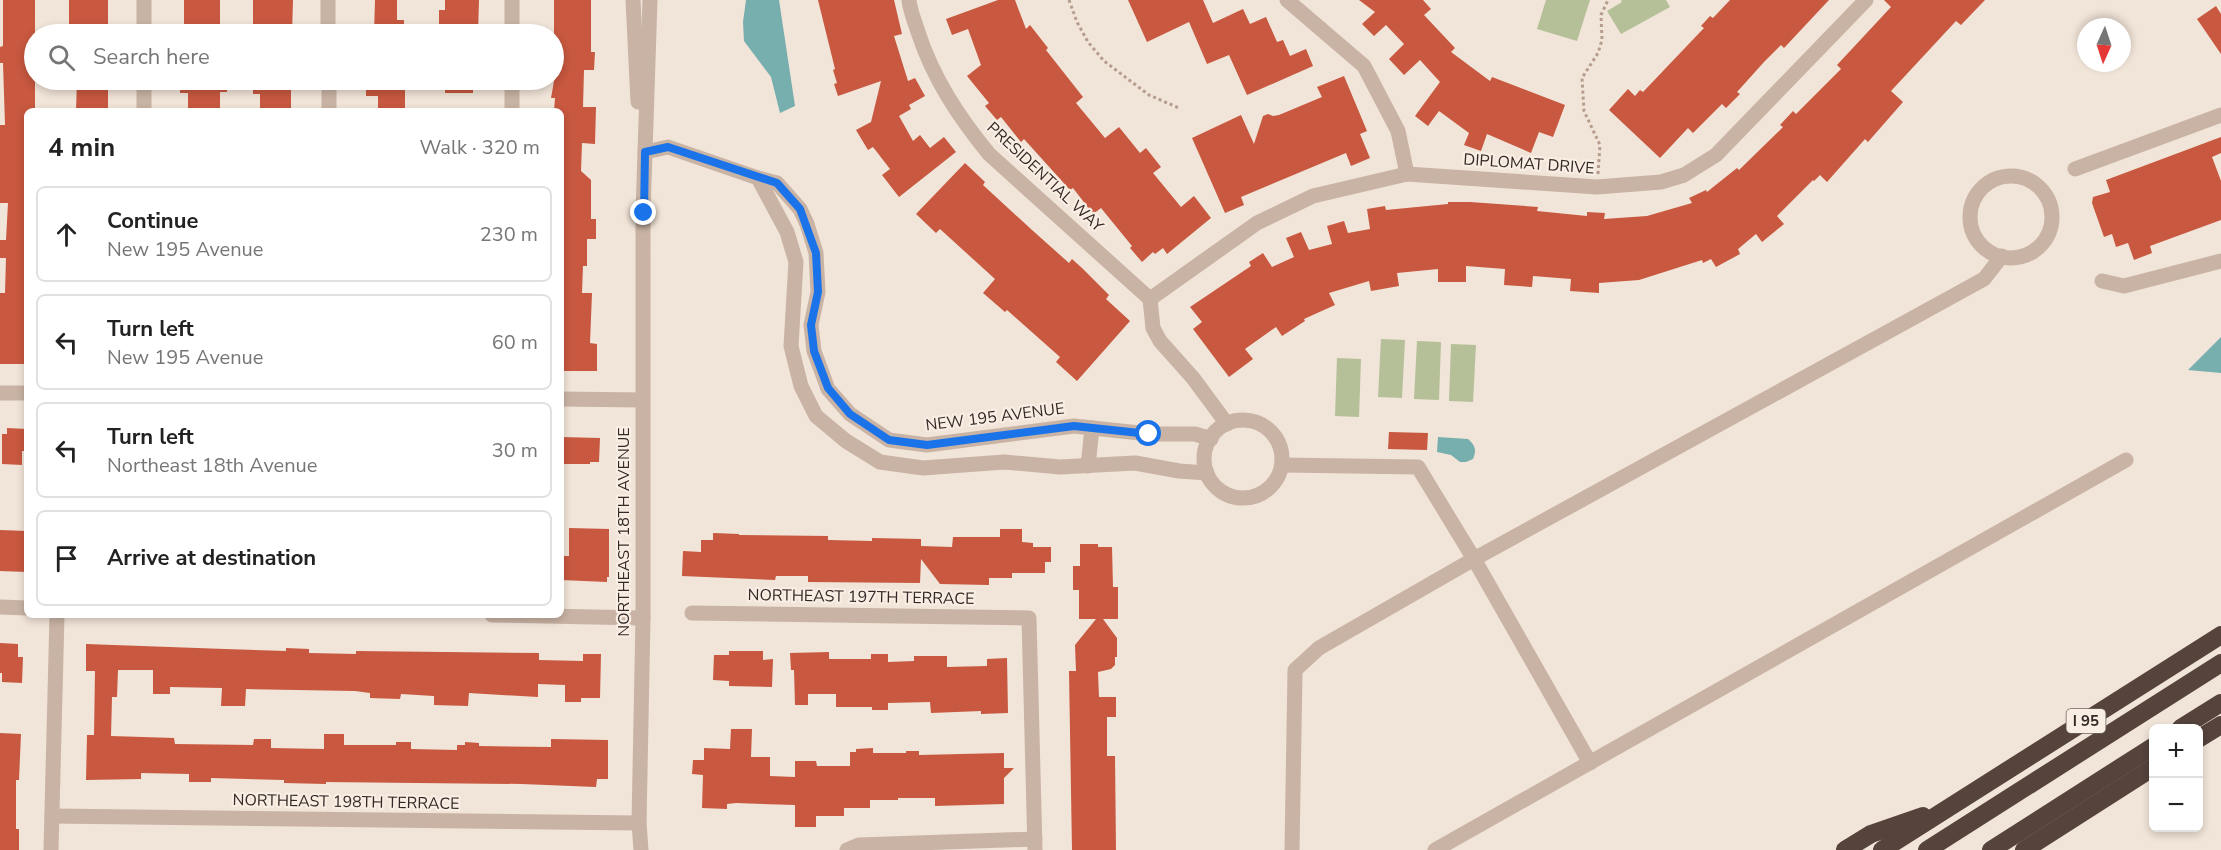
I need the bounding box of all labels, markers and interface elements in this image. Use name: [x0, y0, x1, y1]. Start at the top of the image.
north arrow: [2077, 18, 2131, 72]
search box: [24, 24, 564, 90]
icon: search: [45, 41, 78, 74]
text: Search here: [93, 42, 210, 72]
street label: PRESIDENTIAL WAY: [982, 117, 1108, 237]
text: 4 min: [48, 130, 115, 165]
text: Walk · 320 m: [420, 134, 540, 161]
street label: DIPLOMAT DRIVE: [1463, 148, 1595, 180]
route end: [630, 199, 656, 225]
text: Continue: [107, 206, 198, 236]
icon: ahead: [50, 218, 83, 251]
text: 230 m: [480, 221, 538, 248]
text: New 195 Avenue: [107, 236, 263, 263]
text: Turn left: [107, 314, 194, 344]
icon: left: [50, 326, 83, 359]
text: 60 m: [492, 329, 538, 356]
text: New 195 Avenue: [107, 344, 263, 371]
street label: NEW 195 AVENUE: [924, 398, 1066, 436]
route start: [1135, 420, 1161, 446]
text: Turn left: [107, 422, 194, 452]
street label: NORTHEAST 18TH AVENUE: [613, 427, 635, 637]
icon: left: [50, 434, 83, 467]
text: 30 m: [492, 437, 538, 464]
text: Northeast 18th Avenue: [107, 452, 317, 479]
icon: arrive: [50, 542, 83, 575]
text: Arrive at destination: [107, 543, 316, 573]
street label: NORTHEAST 197TH TERRACE: [747, 584, 975, 610]
road number: I 95: [2066, 709, 2106, 733]
map controls: [2149, 724, 2203, 832]
button: +: [2149, 724, 2203, 778]
button: −: [2149, 778, 2203, 832]
street label: NORTHEAST 198TH TERRACE: [232, 789, 460, 815]

